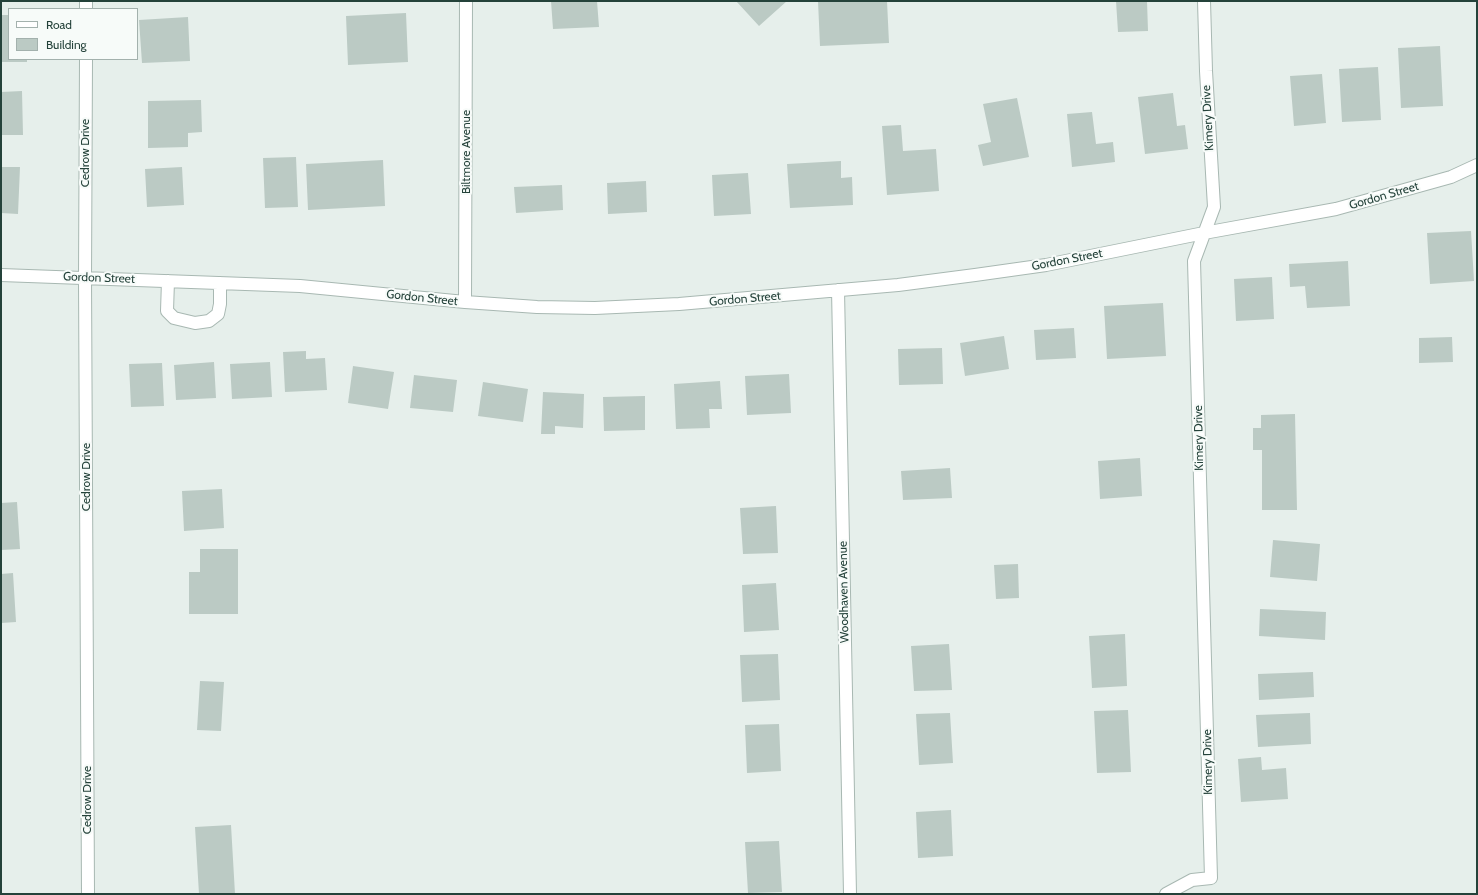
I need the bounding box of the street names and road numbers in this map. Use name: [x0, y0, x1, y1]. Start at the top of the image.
street label: Kimery Drive: [1199, 85, 1217, 151]
street label: Biltmore Avenue: [459, 110, 473, 194]
street label: Cedrow Drive: [78, 119, 92, 187]
street label: Gordon Street: [1348, 179, 1420, 213]
street label: Gordon Street: [1030, 246, 1104, 274]
street label: Gordon Street: [63, 270, 135, 286]
street label: Gordon Street: [386, 287, 458, 309]
street label: Gordon Street: [709, 289, 781, 309]
street label: Kimery Drive: [1191, 405, 1207, 471]
street label: Cedrow Drive: [79, 443, 93, 511]
street label: Woodhaven Avenue: [836, 541, 852, 643]
street label: Kimery Drive: [1200, 729, 1216, 795]
street label: Cedrow Drive: [80, 766, 94, 834]

